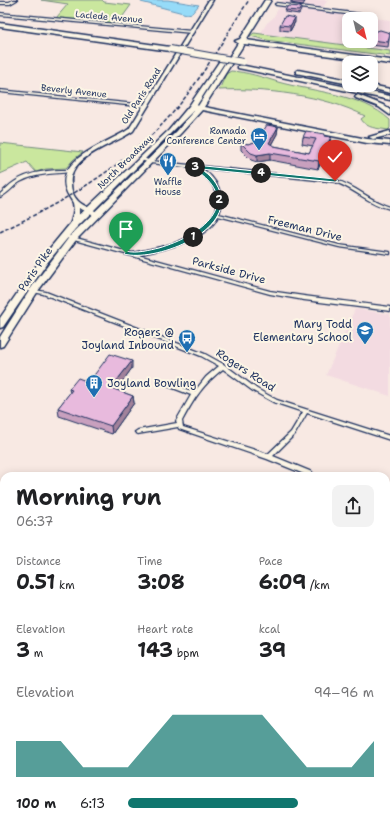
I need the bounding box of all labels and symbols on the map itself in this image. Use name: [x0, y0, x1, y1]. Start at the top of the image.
street label: Laclede Avenue: [75, 8, 143, 26]
north arrow: [342, 12, 378, 48]
street label: Old Paris Road: [118, 65, 164, 126]
street label: Beverly Avenue: [40, 82, 108, 100]
place label: Ramada Conference Center: [167, 125, 246, 147]
hotel icon: Ramada Conference Center: [249, 126, 269, 151]
street label: North Broadway: [95, 133, 155, 191]
pin: [318, 140, 352, 181]
restaurant icon: Waffle House: [158, 151, 178, 176]
pin: 3: [185, 157, 205, 177]
pin: 4: [251, 163, 271, 183]
place label: Waffle House: [154, 176, 182, 198]
pin: 2: [209, 190, 229, 210]
pin: [109, 212, 143, 253]
street label: Freeman Drive: [266, 212, 344, 245]
pin: 1: [183, 227, 203, 247]
street label: Paris Pike: [15, 244, 56, 294]
street label: Parkside Drive: [190, 253, 267, 287]
place label: Mary Todd Elementary School: [253, 317, 353, 345]
school or university icon: Mary Todd Elementary School: [355, 320, 375, 345]
place label: Rogers @ Joyland Inbound: [81, 325, 174, 353]
bus stop icon: Rogers @ Joyland Inbound: [177, 328, 197, 353]
street label: Rogers Road: [213, 346, 278, 395]
building icon: Joyland Bowling: [84, 373, 104, 398]
place label: Joyland Bowling: [107, 376, 196, 391]

